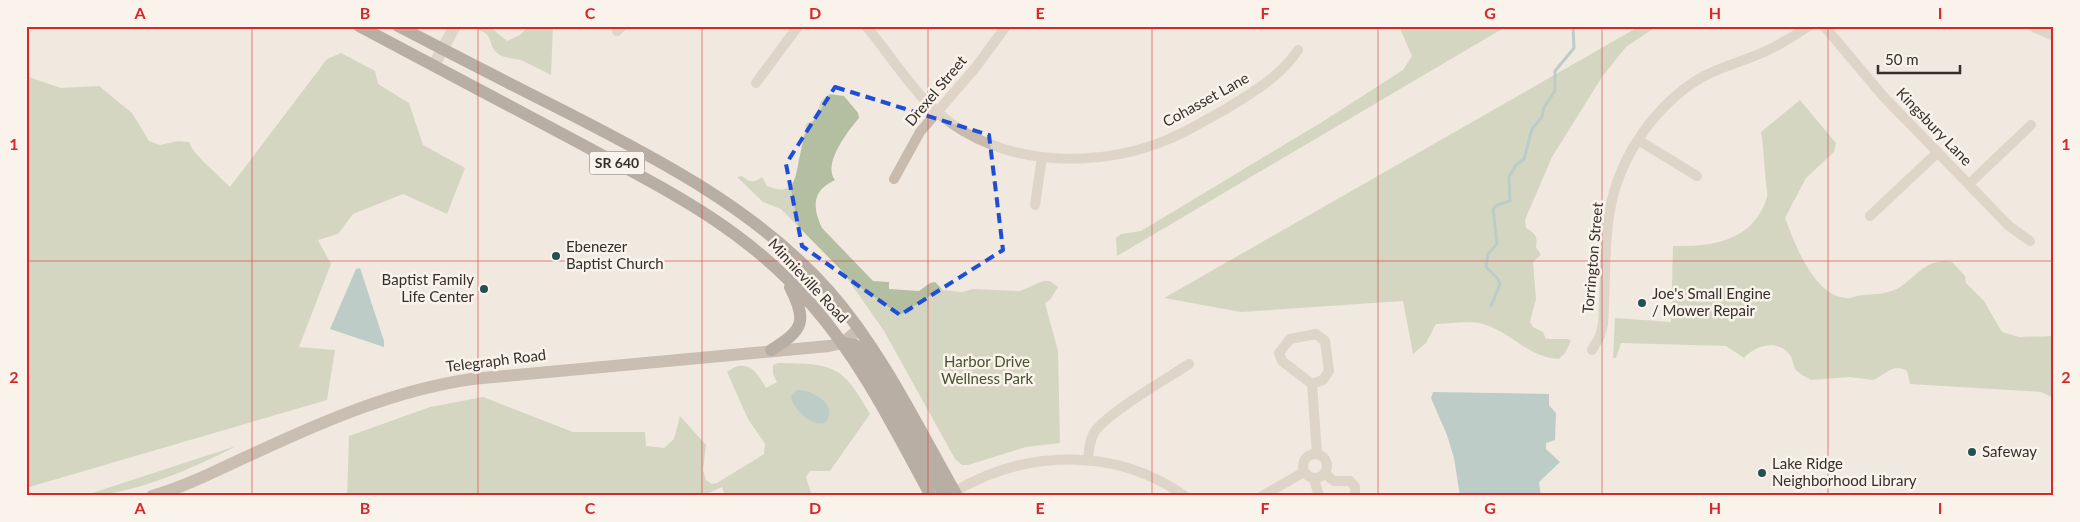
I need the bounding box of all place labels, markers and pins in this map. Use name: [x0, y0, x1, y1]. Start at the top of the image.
place label: Ebenezer Baptist Church: [566, 237, 664, 272]
marker: Ebenezer Baptist Church: [550, 250, 562, 262]
place label: Baptist Family Life Center: [382, 270, 475, 305]
marker: Baptist Family Life Center: [478, 283, 490, 295]
place label: Joe's Small Engine / Mower Repair: [1652, 284, 1771, 319]
marker: Joe's Small Engine / Mower Repair: [1636, 297, 1648, 309]
place label: Safeway: [1982, 442, 2037, 460]
marker: Safeway: [1966, 446, 1978, 458]
place label: Lake Ridge Neighborhood Library: [1772, 454, 1917, 489]
marker: Lake Ridge Neighborhood Library: [1756, 467, 1768, 479]

